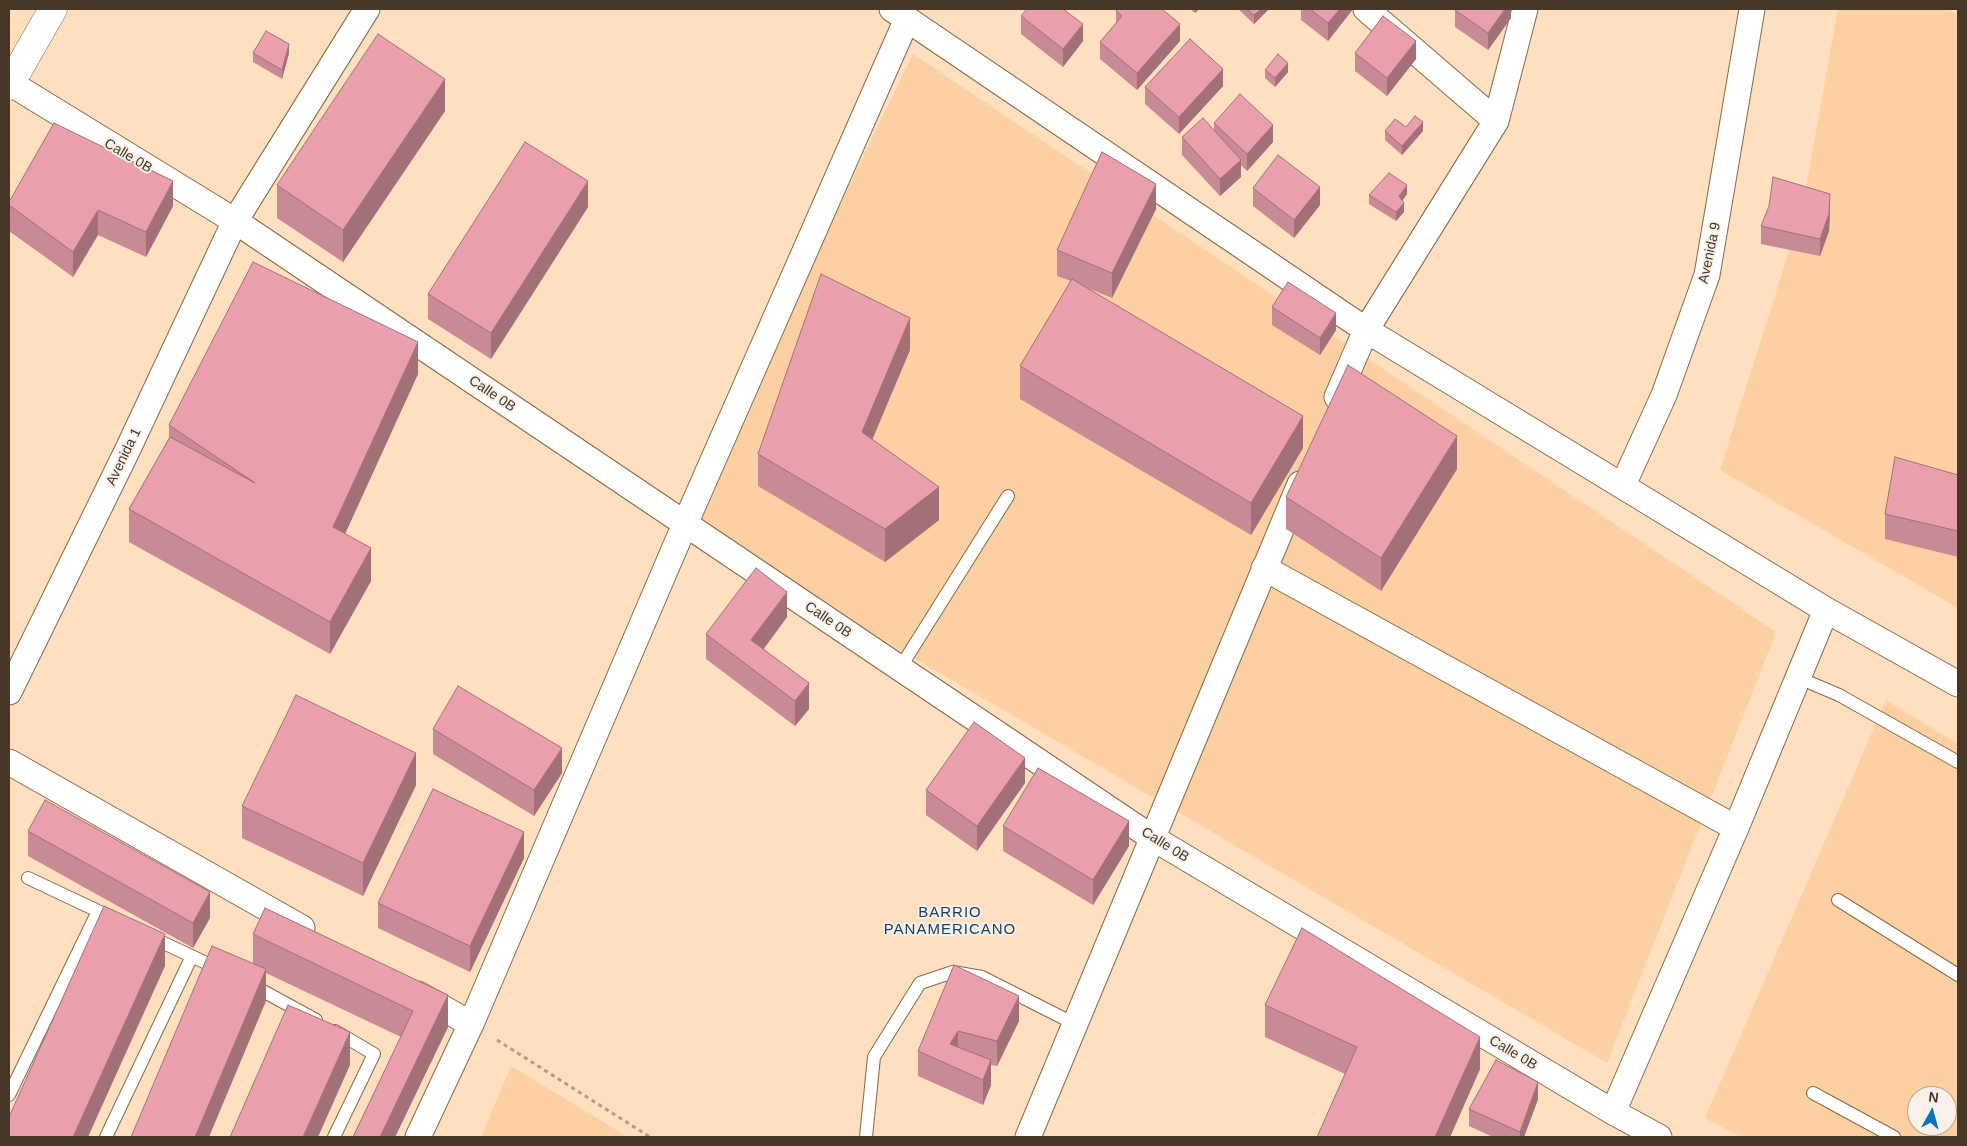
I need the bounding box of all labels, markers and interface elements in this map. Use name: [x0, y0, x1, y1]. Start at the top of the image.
street label: Calle 0B: [101, 135, 155, 177]
street label: Avenida 9: [1695, 221, 1725, 285]
street label: Calle 0B: [465, 372, 519, 416]
street label: Avenida 1: [103, 425, 145, 489]
street label: Calle 0B: [801, 598, 855, 642]
street label: Calle 0B: [1138, 824, 1192, 866]
district label: BARRIO PANAMERICANO: [882, 904, 1018, 939]
street label: Calle 0B: [1486, 1032, 1540, 1074]
north arrow: [1907, 1086, 1957, 1136]
text: N: [1928, 1089, 1940, 1106]

